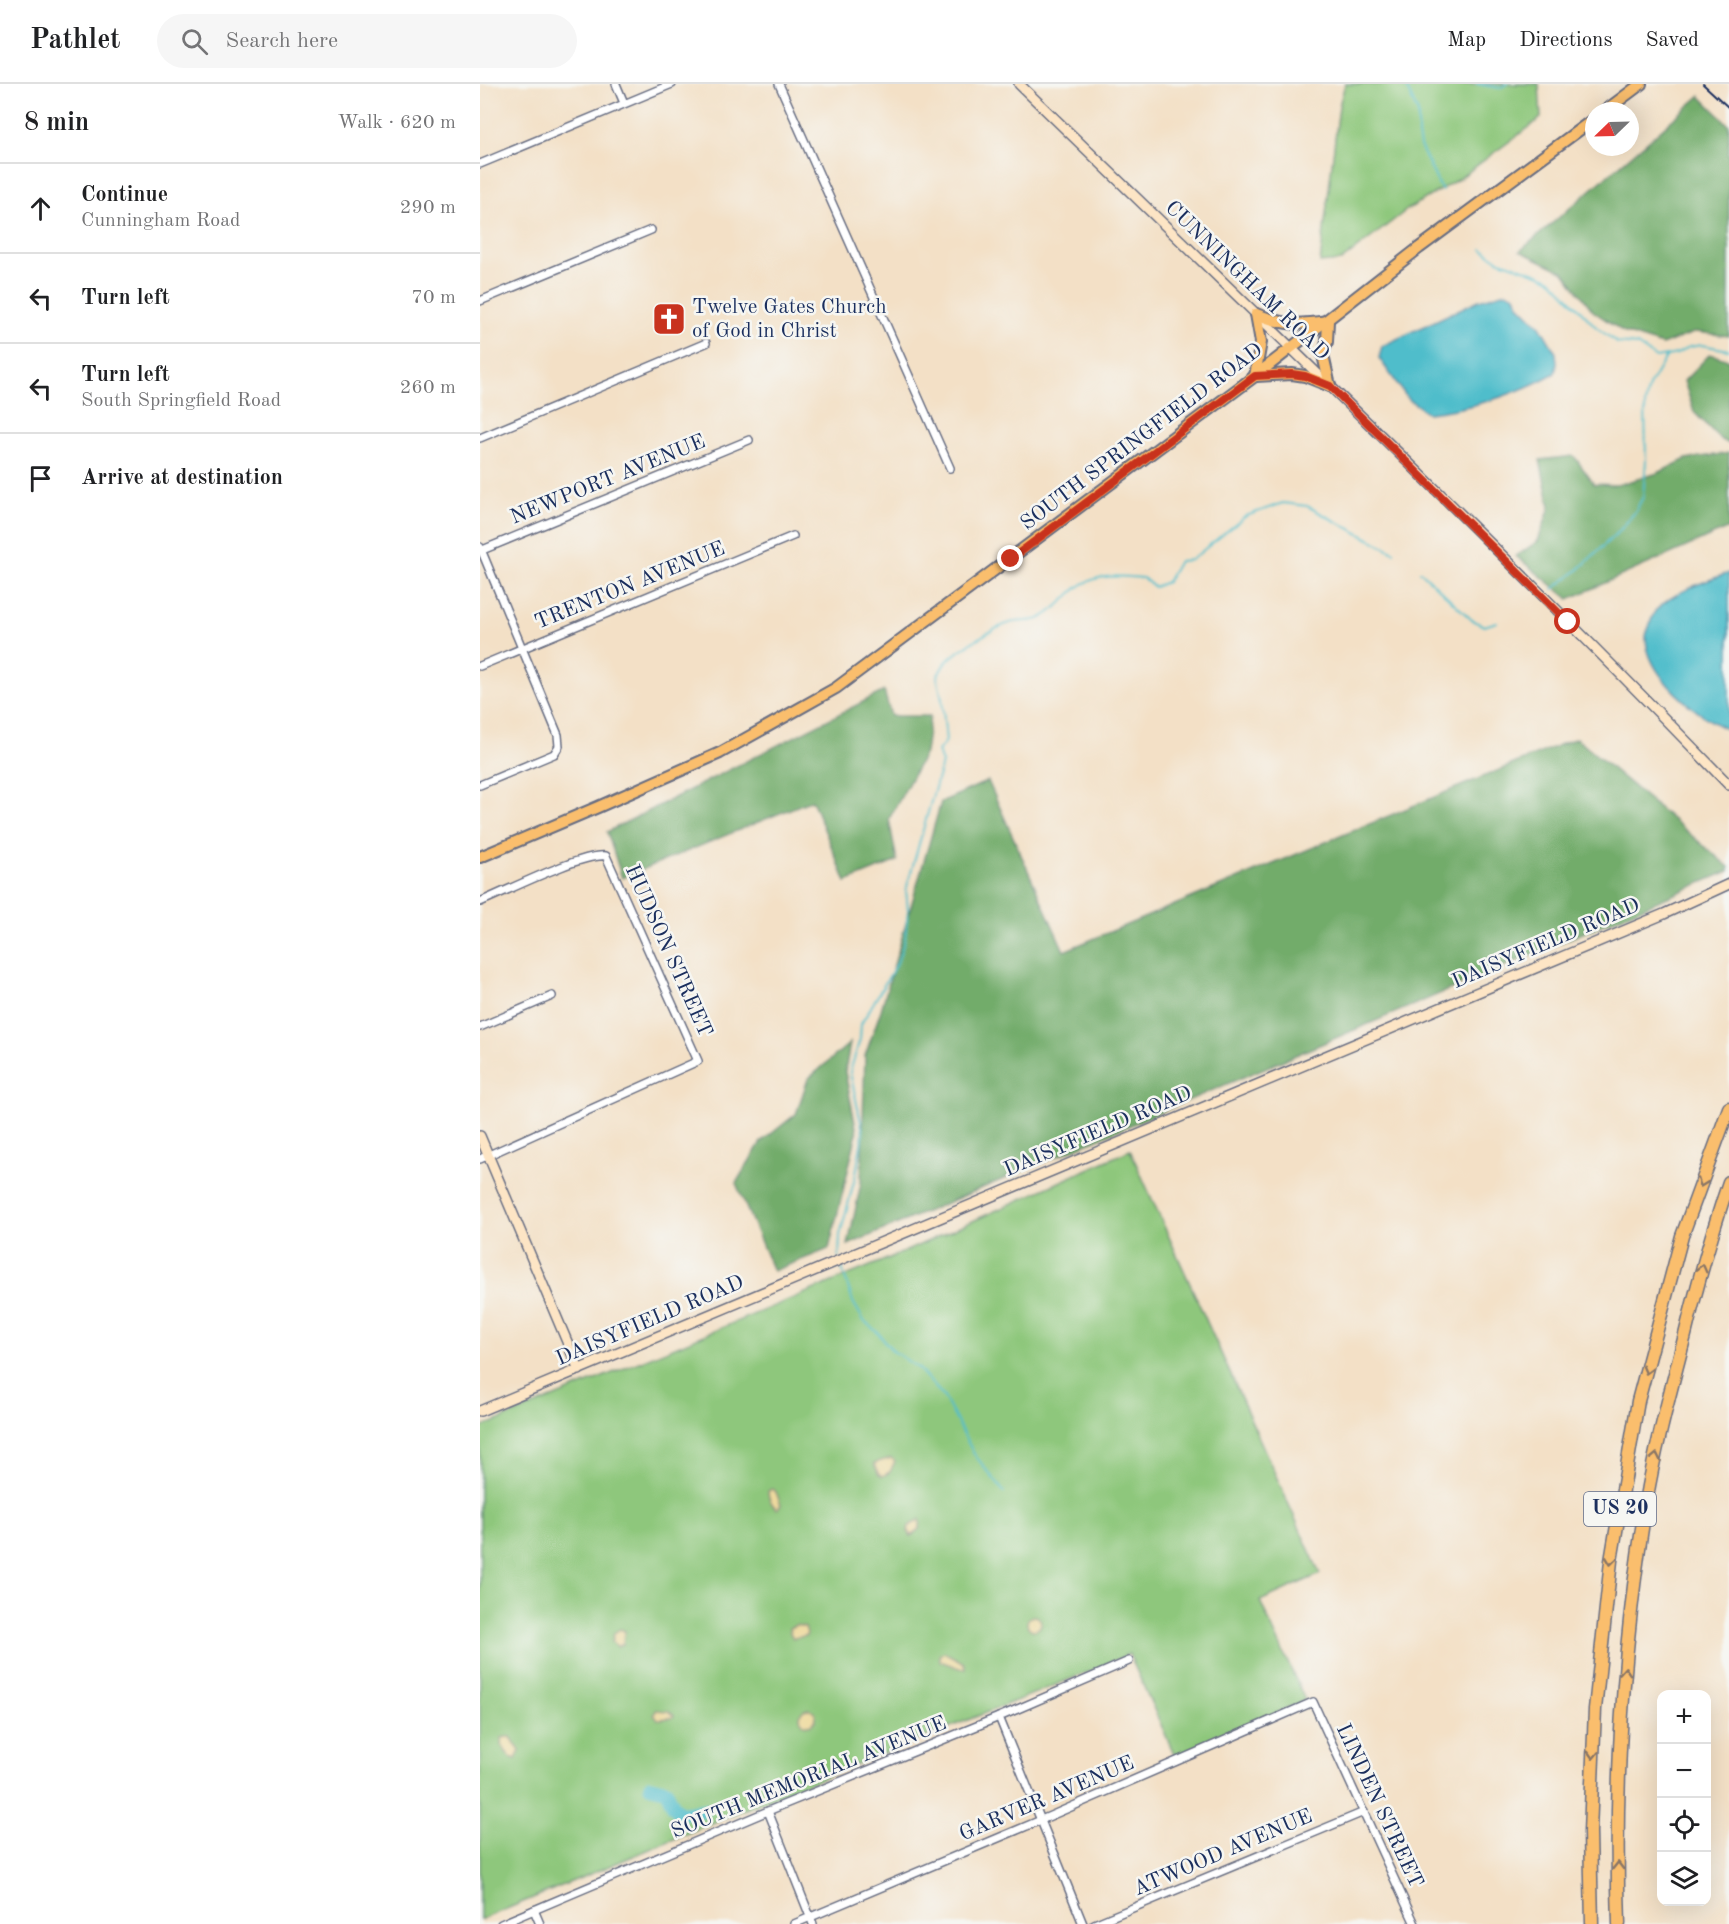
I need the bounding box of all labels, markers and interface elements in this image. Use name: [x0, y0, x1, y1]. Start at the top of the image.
search box: [157, 14, 577, 68]
icon: search: [178, 25, 211, 58]
text: Pathlet: [30, 27, 121, 55]
text: Search here: [226, 30, 338, 52]
text: Map: [1447, 30, 1486, 51]
text: Directions: [1519, 30, 1613, 51]
text: Saved: [1646, 30, 1699, 51]
north arrow: [1585, 102, 1639, 156]
text: 8 min: [24, 110, 89, 136]
text: Walk · 620 m: [337, 113, 456, 133]
text: Continue: [81, 184, 168, 206]
icon: ahead: [24, 192, 57, 225]
street label: CUNNINGHAM ROAD: [1161, 197, 1333, 365]
text: 290 m: [400, 198, 456, 218]
text: Cunningham Road: [81, 211, 240, 231]
icon: left: [24, 282, 57, 315]
text: Turn left: [81, 287, 170, 309]
text: 70 m: [411, 288, 456, 308]
place label: Twelve Gates Church of God in Christ: [692, 297, 887, 342]
church icon: Twelve Gates Church of God in Christ: [651, 301, 687, 337]
street label: SOUTH SPRINGFIELD ROAD: [1017, 339, 1267, 535]
text: Turn left: [81, 364, 170, 386]
icon: left: [24, 372, 57, 405]
text: 260 m: [400, 378, 456, 398]
text: South Springfield Road: [81, 391, 281, 411]
street label: NEWPORT AVENUE: [507, 431, 709, 529]
icon: arrive: [24, 462, 57, 495]
text: Arrive at destination: [81, 467, 283, 489]
street label: TRENTON AVENUE: [532, 538, 728, 634]
route end: [997, 545, 1023, 571]
route start: [1554, 608, 1580, 634]
street label: HUDSON STREET: [621, 862, 715, 1040]
street label: DAISYFIELD ROAD: [1449, 895, 1643, 993]
street label: DAISYFIELD ROAD: [1001, 1083, 1195, 1181]
one-way arrow: [1696, 1177, 1709, 1187]
one-way arrow: [1695, 1263, 1707, 1274]
street label: DAISYFIELD ROAD: [553, 1272, 747, 1370]
one-way arrow: [1641, 1364, 1654, 1374]
one-way arrow: [1649, 1452, 1662, 1462]
road number: US 20: [1584, 1492, 1656, 1526]
one-way arrow: [1605, 1556, 1618, 1566]
one-way arrow: [1619, 1666, 1632, 1675]
map controls: [1657, 1690, 1711, 1906]
button: +: [1657, 1690, 1711, 1744]
street label: SOUTH MEMORIAL AVENUE: [668, 1713, 950, 1843]
street label: LINDEN STREET: [1332, 1721, 1426, 1891]
button: −: [1657, 1744, 1711, 1798]
one-way arrow: [1587, 1751, 1600, 1760]
street label: GARVER AVENUE: [957, 1753, 1137, 1845]
button: locate: [1657, 1798, 1711, 1852]
street label: ATWOOD AVENUE: [1130, 1806, 1316, 1900]
button: layers: [1657, 1852, 1711, 1906]
one-way arrow: [1611, 1861, 1624, 1870]

